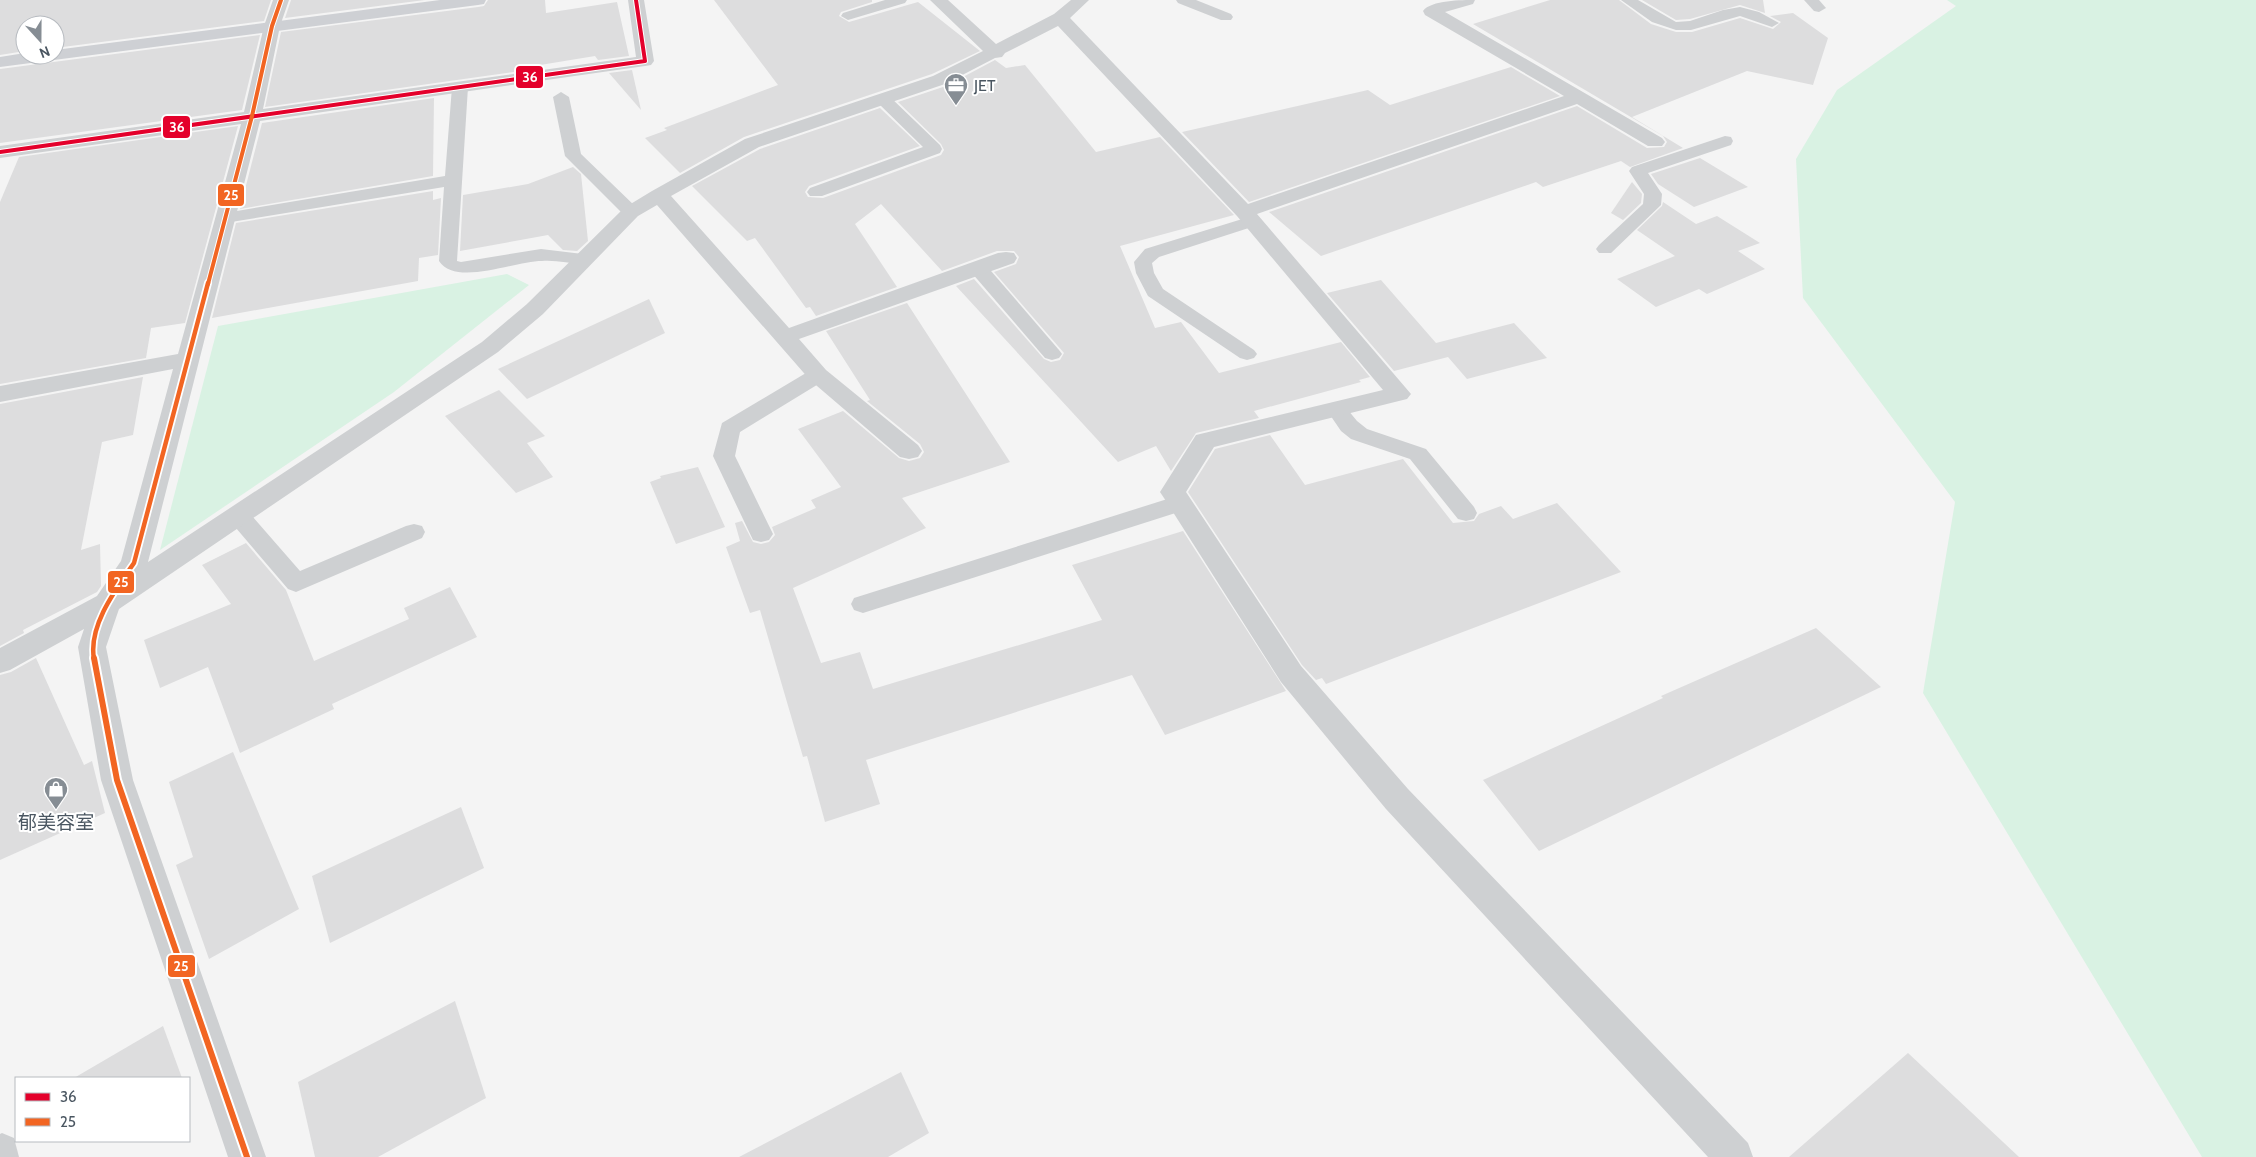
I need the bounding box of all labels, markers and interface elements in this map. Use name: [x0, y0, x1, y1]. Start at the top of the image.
north arrow: [15, 15, 65, 65]
text: N: [37, 42, 53, 62]
line badge: 36: [515, 65, 544, 89]
text: 36: [522, 68, 538, 86]
office icon: JET: [943, 72, 969, 106]
place label: JET: [973, 76, 996, 95]
line badge: 36: [162, 115, 191, 139]
text: 36: [169, 118, 185, 136]
line badge: 25: [217, 183, 245, 207]
text: 25: [224, 186, 238, 204]
line badge: 25: [107, 570, 135, 594]
text: 25: [114, 573, 128, 591]
shop icon: 郁美容室: [43, 776, 69, 810]
place label: 郁美容室: [18, 811, 94, 834]
line badge: 25: [167, 954, 196, 978]
text: 25: [174, 957, 188, 975]
legend: [15, 1077, 190, 1142]
text: 36: [60, 1088, 77, 1106]
text: 25: [60, 1113, 76, 1131]

